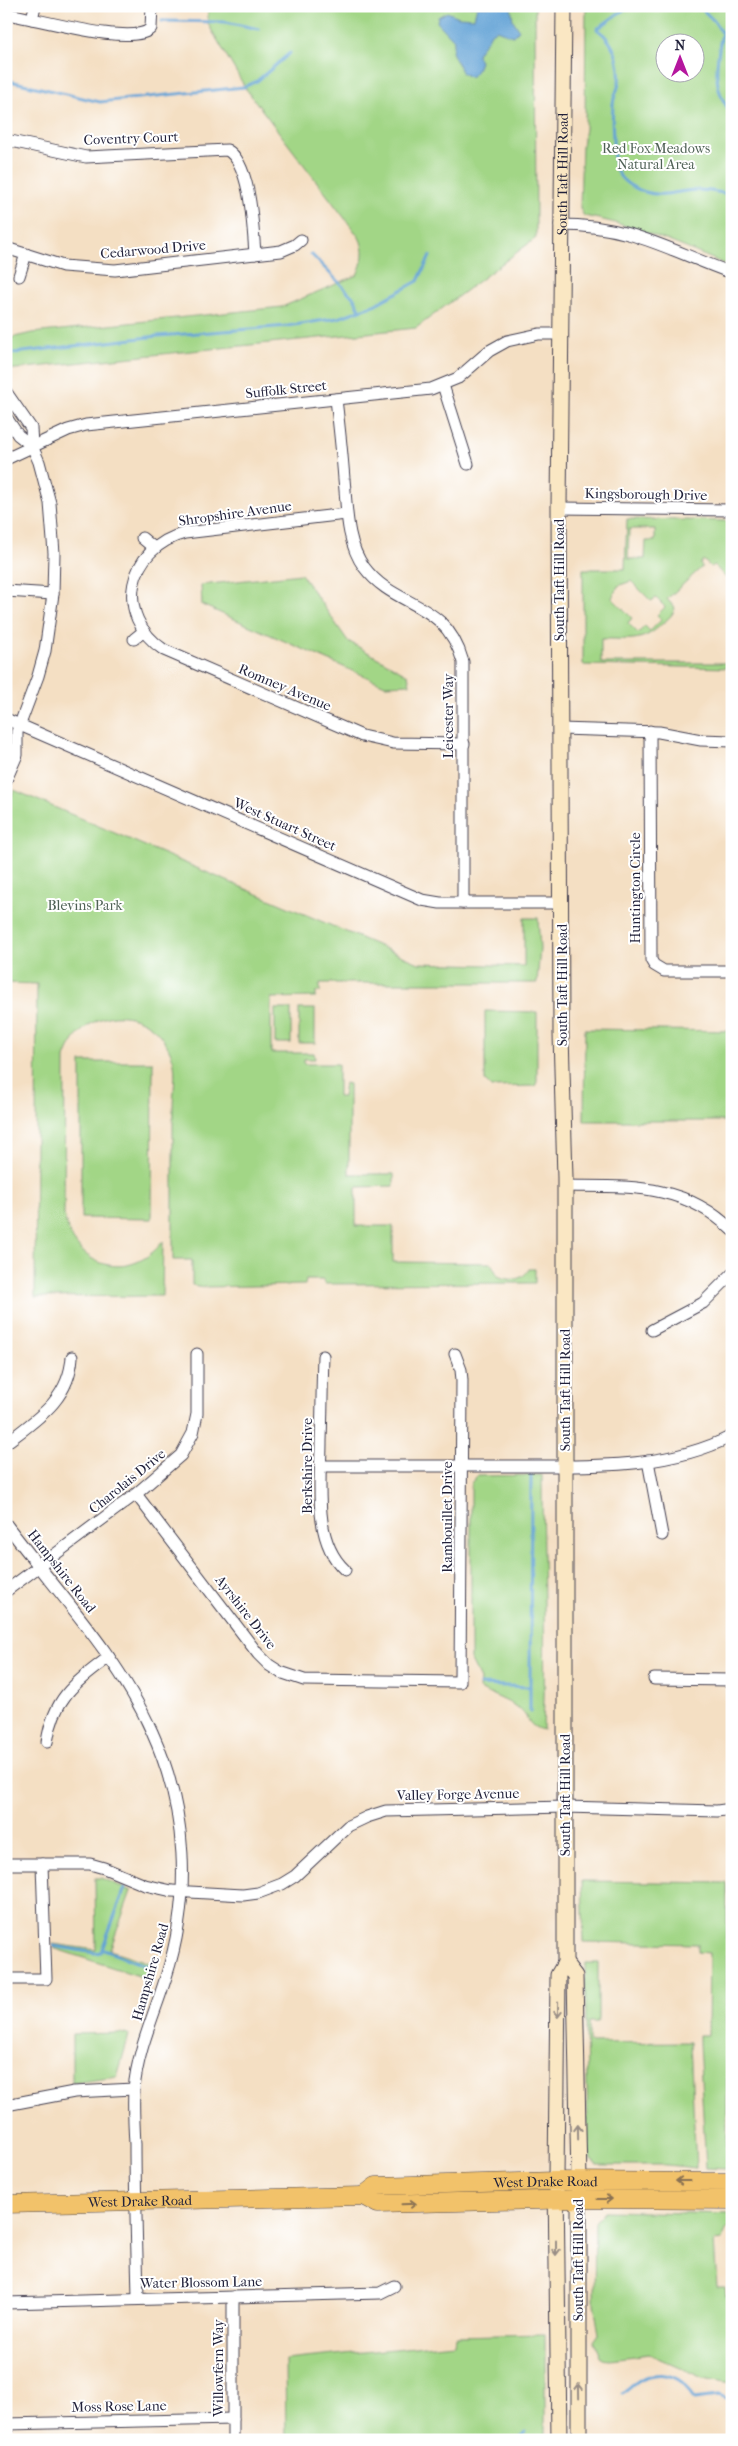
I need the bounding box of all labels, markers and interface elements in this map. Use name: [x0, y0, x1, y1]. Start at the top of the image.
north arrow: [656, 32, 706, 82]
text: N: [675, 37, 686, 54]
street label: South Taft Hill Road: [554, 112, 572, 235]
street label: Coventry Court: [83, 128, 179, 149]
park label: Red Fox Meadows Natural Area: [602, 140, 710, 173]
street label: Cedarwood Drive: [100, 236, 206, 263]
street label: Suffolk Street: [245, 377, 327, 402]
street label: Kingsborough Drive: [584, 485, 708, 504]
street label: Shropshire Avenue: [178, 497, 293, 530]
street label: South Taft Hill Road: [551, 518, 568, 641]
street label: Romney Avenue: [236, 660, 334, 715]
street label: Leicester Way: [440, 673, 457, 759]
street label: West Stuart Street: [230, 794, 339, 855]
street label: Huntington Circle: [627, 832, 644, 944]
park label: Blevins Park: [48, 897, 123, 914]
street label: South Taft Hill Road: [554, 923, 571, 1046]
street label: South Taft Hill Road: [557, 1328, 574, 1451]
street label: Berkshire Drive: [299, 1418, 316, 1514]
street label: Charolais Drive: [86, 1445, 169, 1517]
street label: Rambouillet Drive: [439, 1461, 456, 1573]
street label: Hampshire Road: [24, 1526, 100, 1617]
street label: Ayrshire Drive: [211, 1571, 280, 1653]
street label: South Taft Hill Road: [557, 1733, 574, 1856]
street label: Valley Forge Avenue: [396, 1785, 519, 1804]
street label: Hampshire Road: [128, 1921, 173, 2023]
one-way arrow: [553, 2002, 563, 2018]
one-way arrow: [573, 2124, 583, 2140]
street label: West Drake Road: [492, 2173, 598, 2192]
one-way arrow: [675, 2177, 691, 2186]
street label: West Drake Road: [87, 2192, 193, 2211]
one-way arrow: [596, 2194, 613, 2204]
street label: South Taft Hill Road: [570, 2198, 587, 2321]
one-way arrow: [401, 2199, 417, 2208]
one-way arrow: [552, 2240, 561, 2256]
street label: Water Blossom Lane: [139, 2273, 262, 2292]
street label: Willowfern Way: [210, 2319, 227, 2418]
one-way arrow: [574, 2383, 584, 2400]
street label: Moss Rose Lane: [71, 2397, 167, 2416]

